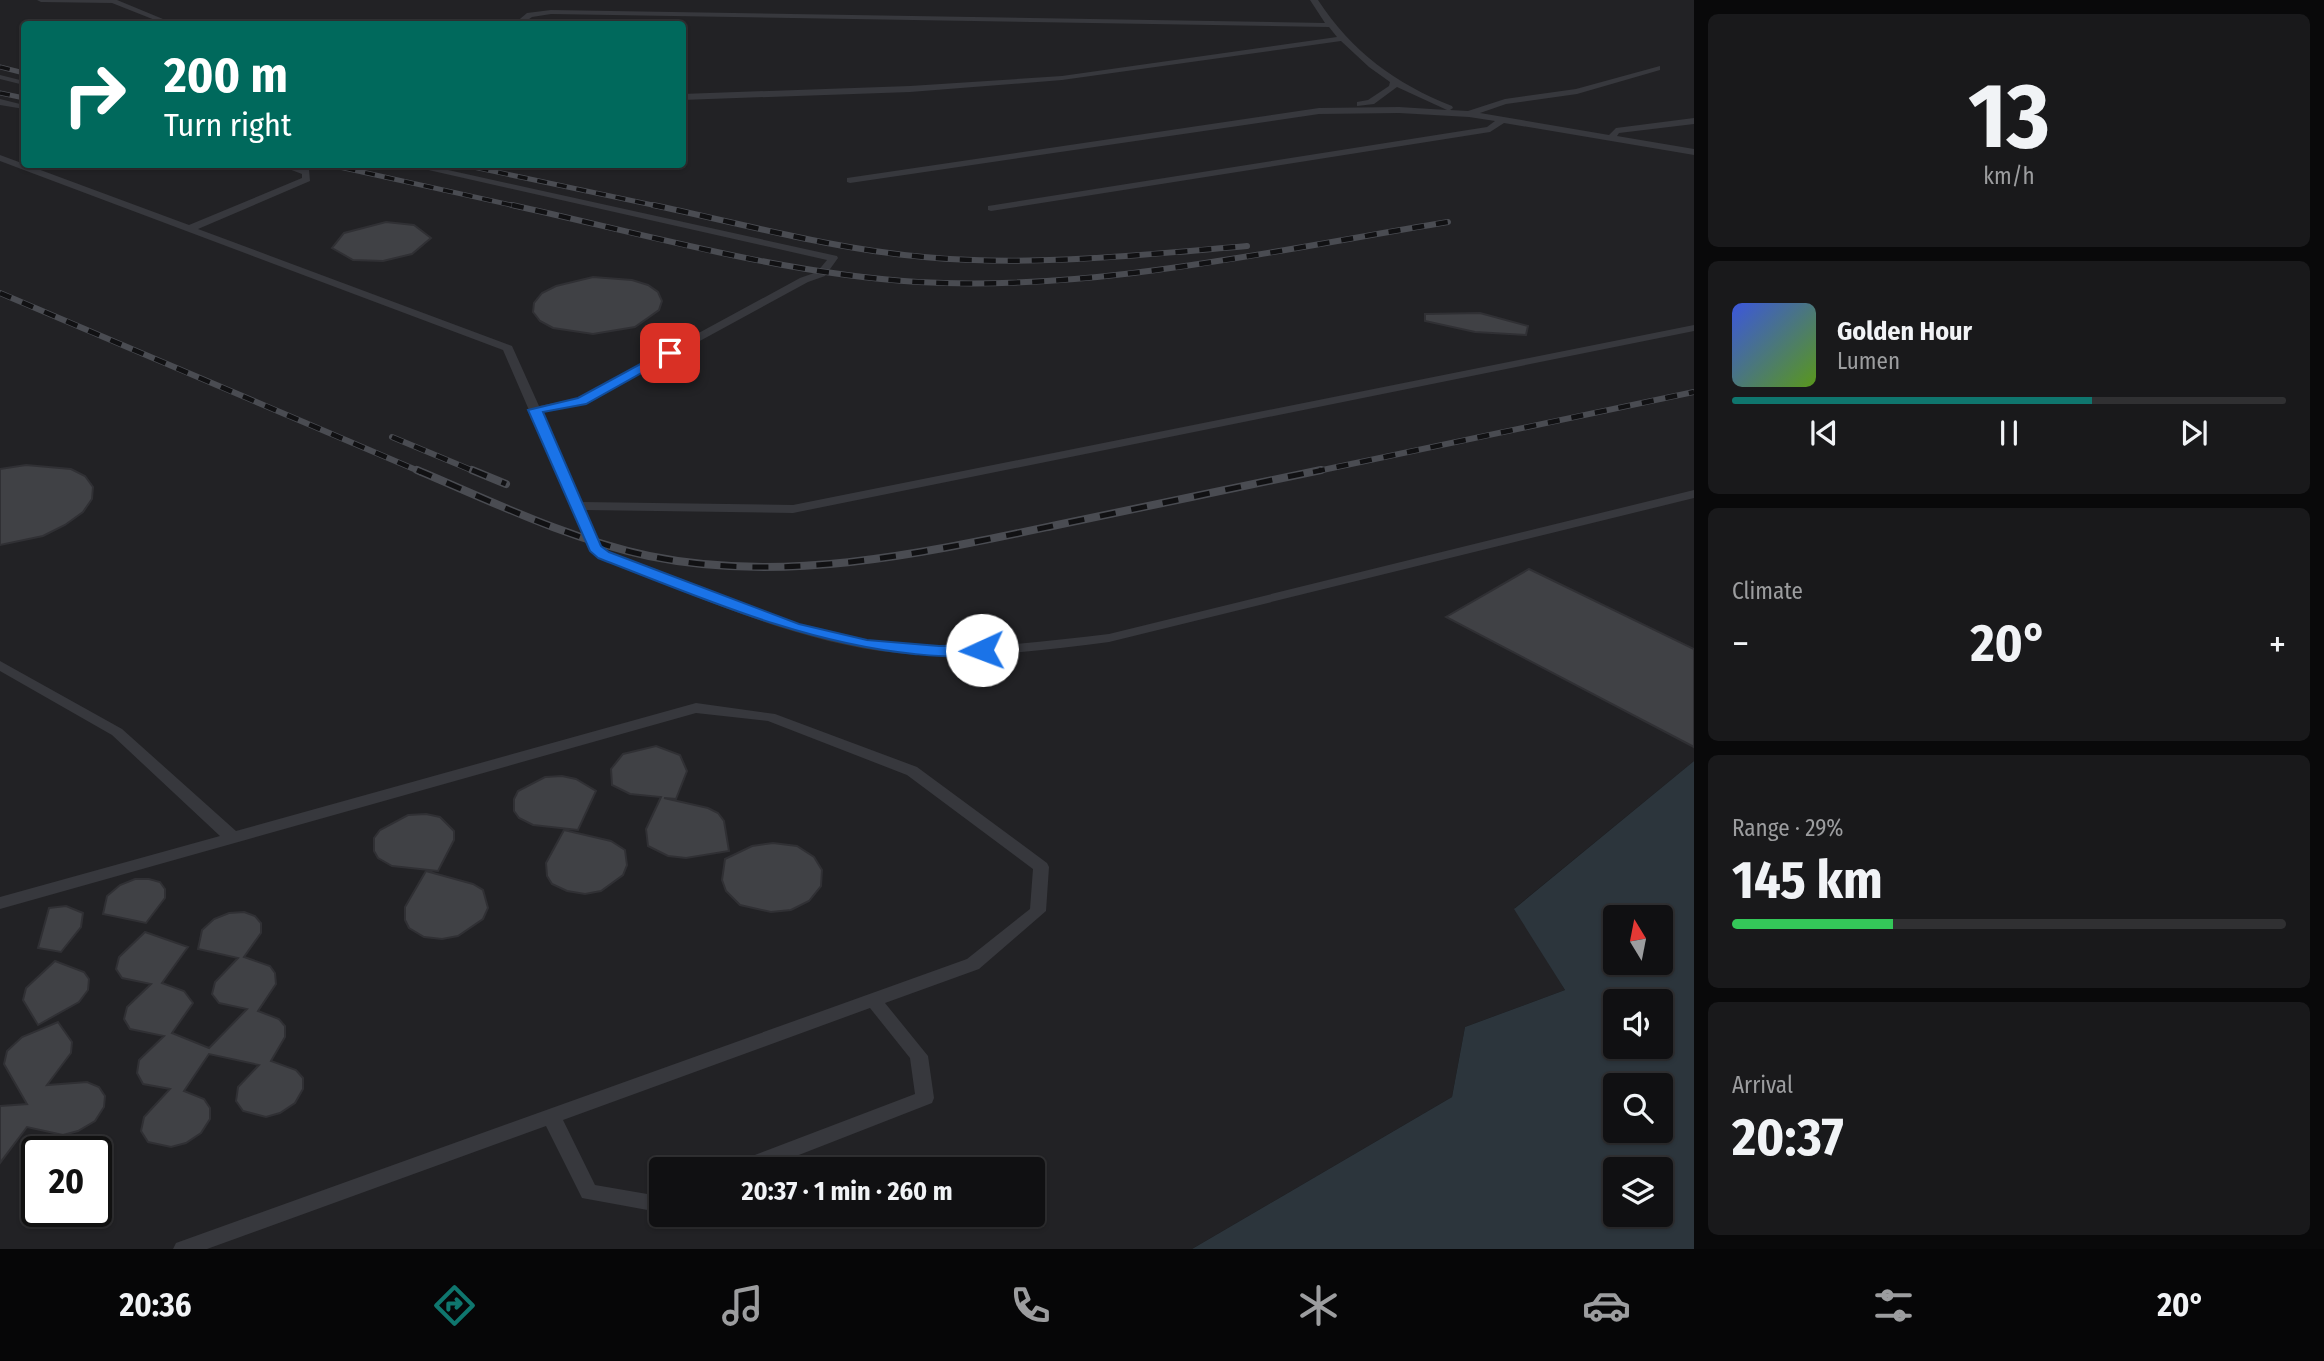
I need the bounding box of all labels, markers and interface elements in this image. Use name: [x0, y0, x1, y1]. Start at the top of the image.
text: 200 m: [164, 46, 288, 105]
icon: right: [49, 49, 140, 140]
text: 13: [1968, 62, 2050, 171]
text: Turn right: [164, 106, 291, 144]
text: km/h: [1983, 162, 2035, 190]
text: Golden Hour: [1837, 316, 1972, 347]
pin: [640, 323, 700, 383]
icon: arrive: [651, 334, 689, 372]
text: Lumen: [1837, 347, 1900, 375]
icon: previous: [1805, 414, 1843, 452]
icon: pause: [1990, 414, 2028, 452]
icon: next: [2175, 414, 2213, 452]
text: Climate: [1732, 577, 1803, 605]
text: 20°: [1971, 612, 2047, 675]
position arrow: [945, 613, 1019, 687]
text: −: [1732, 621, 1749, 667]
text: +: [2269, 621, 2286, 667]
text: Range · 29%: [1732, 814, 1844, 842]
text: 145 km: [1732, 849, 1883, 912]
north arrow: [1603, 905, 1673, 975]
map controls: [1603, 905, 1673, 1227]
button: sound: [1603, 989, 1673, 1059]
text: Arrival: [1732, 1071, 1793, 1099]
button: search: [1603, 1073, 1673, 1143]
text: 20:37: [1732, 1106, 1844, 1169]
speed limit sign: 20: [21, 1136, 112, 1227]
button: layers: [1603, 1157, 1673, 1227]
text: 20:37 · 1 min · 260 m: [741, 1176, 953, 1207]
icon: directions: [430, 1281, 479, 1330]
icon: music: [718, 1281, 767, 1330]
icon: phone: [1006, 1281, 1055, 1330]
icon: climate: [1294, 1281, 1343, 1330]
icon: car: [1582, 1281, 1631, 1330]
icon: filters: [1869, 1281, 1918, 1330]
text: 20:36: [119, 1286, 191, 1324]
text: 20°: [2157, 1286, 2204, 1324]

